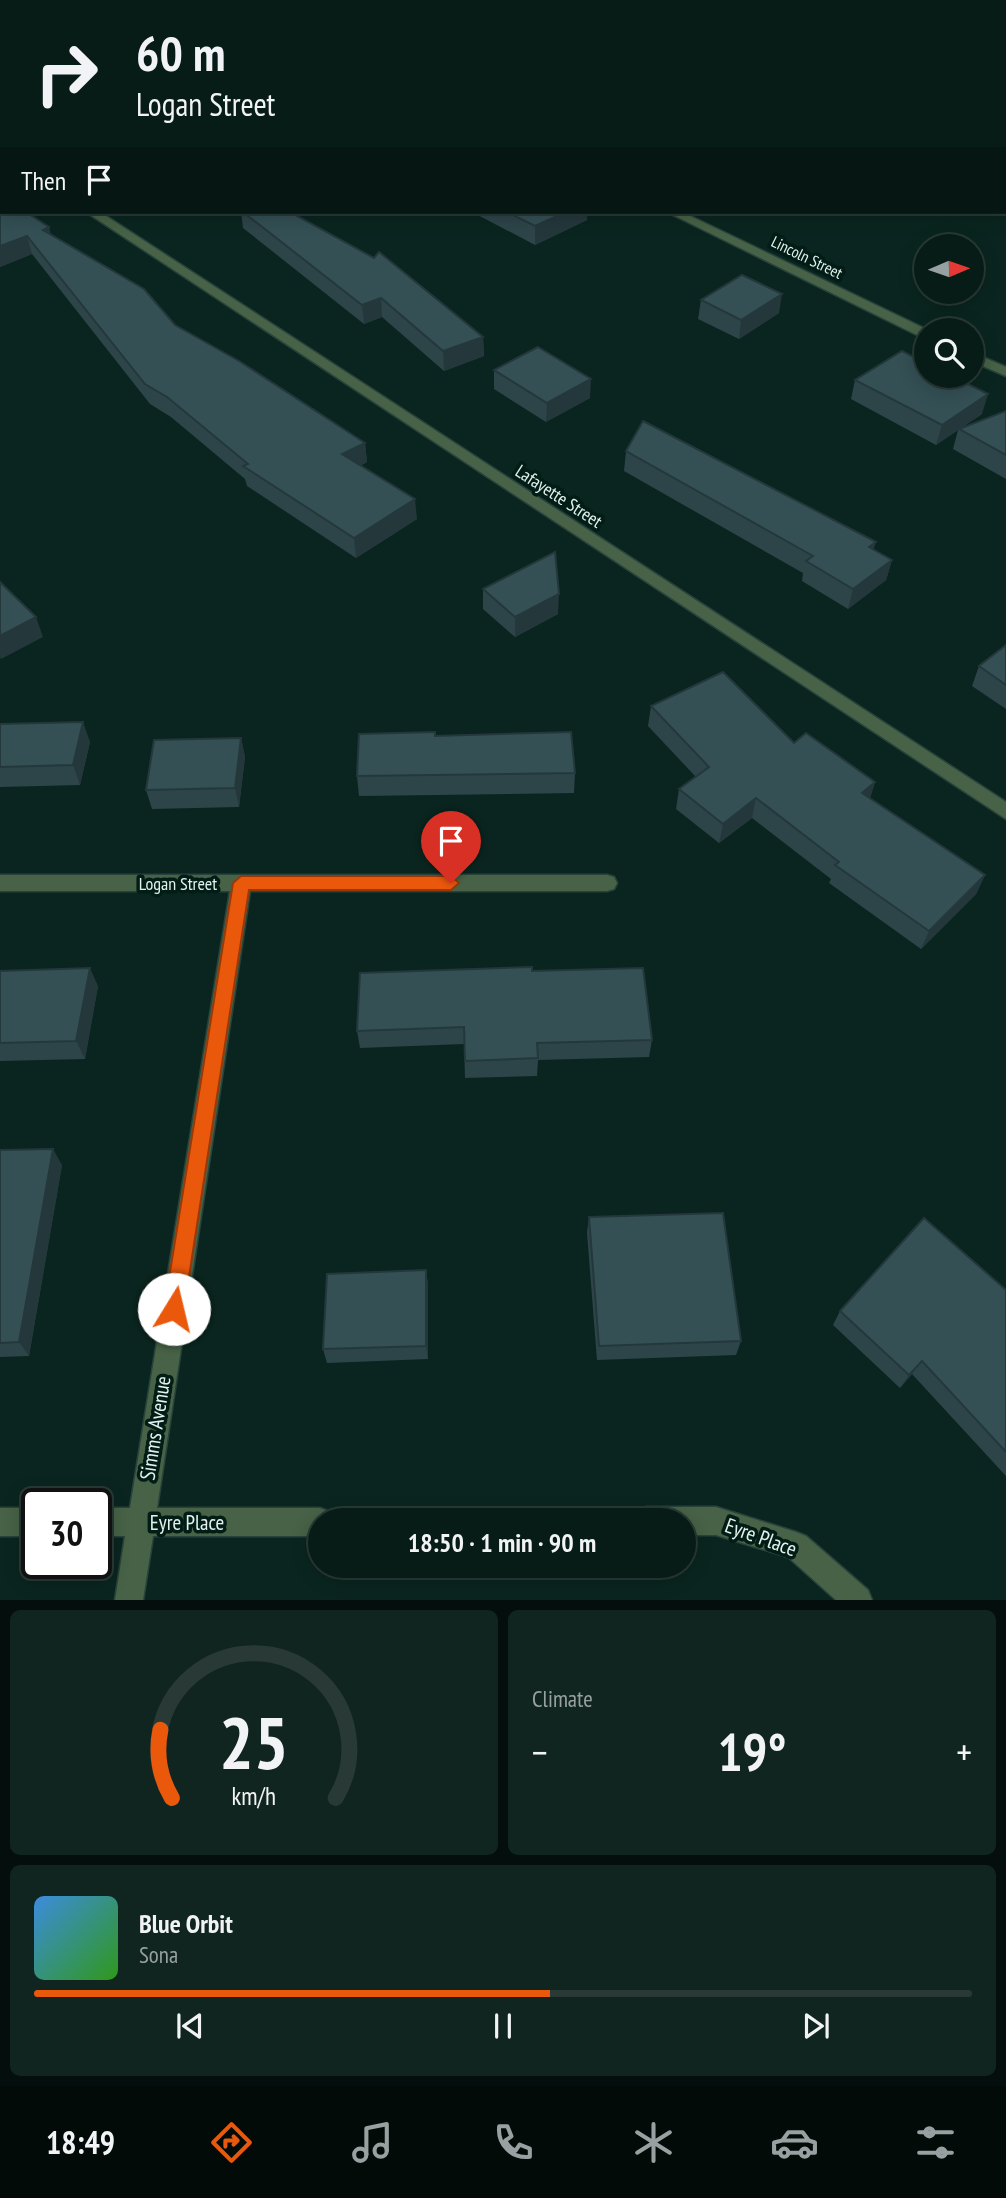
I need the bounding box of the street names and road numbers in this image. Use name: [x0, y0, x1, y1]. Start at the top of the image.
street label: Lincoln Street: [768, 231, 846, 283]
street label: Lafayette Street: [511, 459, 607, 533]
street label: Logan Street: [139, 872, 217, 895]
street label: Simms Avenue: [133, 1374, 177, 1482]
street label: Eyre Place: [150, 1509, 224, 1536]
street label: Eyre Place: [721, 1512, 801, 1562]

